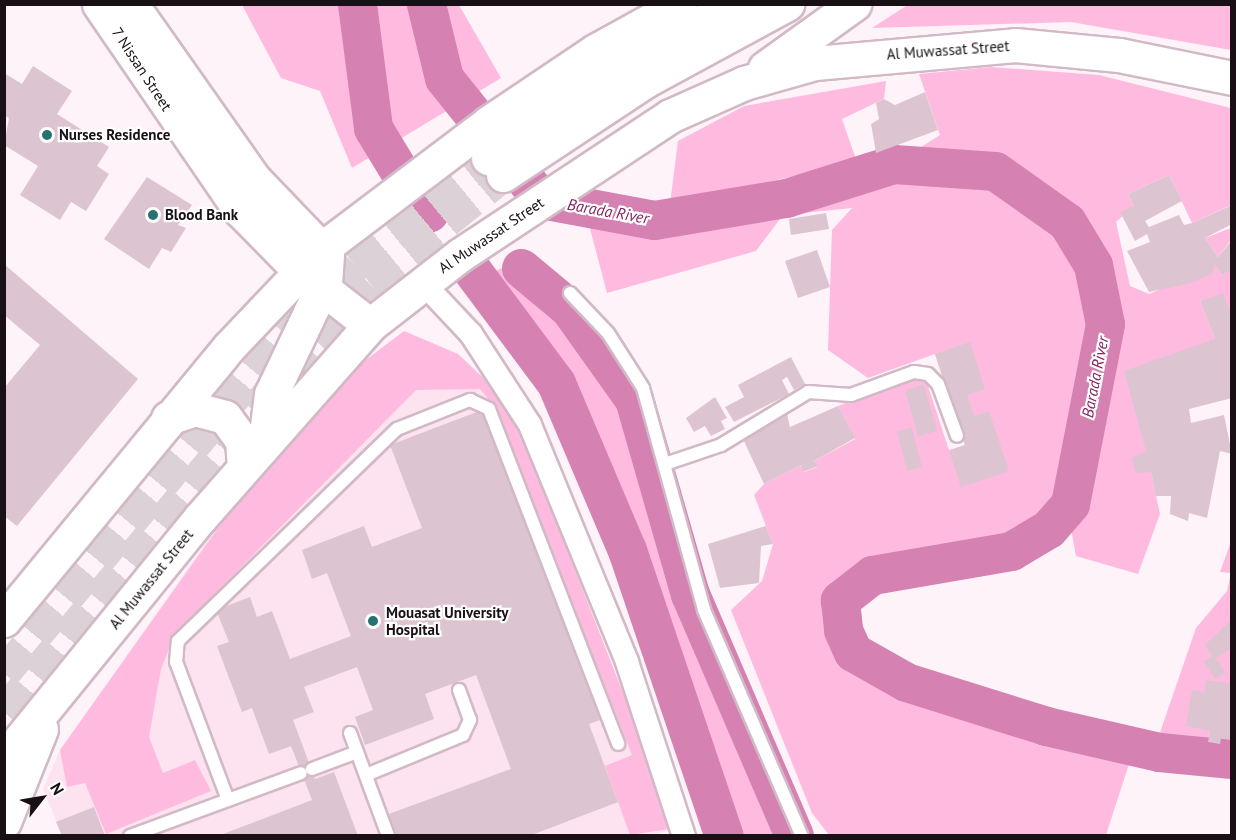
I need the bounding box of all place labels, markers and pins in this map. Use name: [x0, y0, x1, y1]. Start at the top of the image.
place label: Nurses Residence: [59, 126, 170, 144]
marker: Nurses Residence: [40, 128, 54, 142]
place label: Blood Bank: [165, 206, 238, 224]
marker: Blood Bank: [146, 208, 160, 222]
place label: Mouasat University Hospital: [386, 603, 508, 638]
marker: Mouasat University Hospital: [364, 612, 382, 630]

